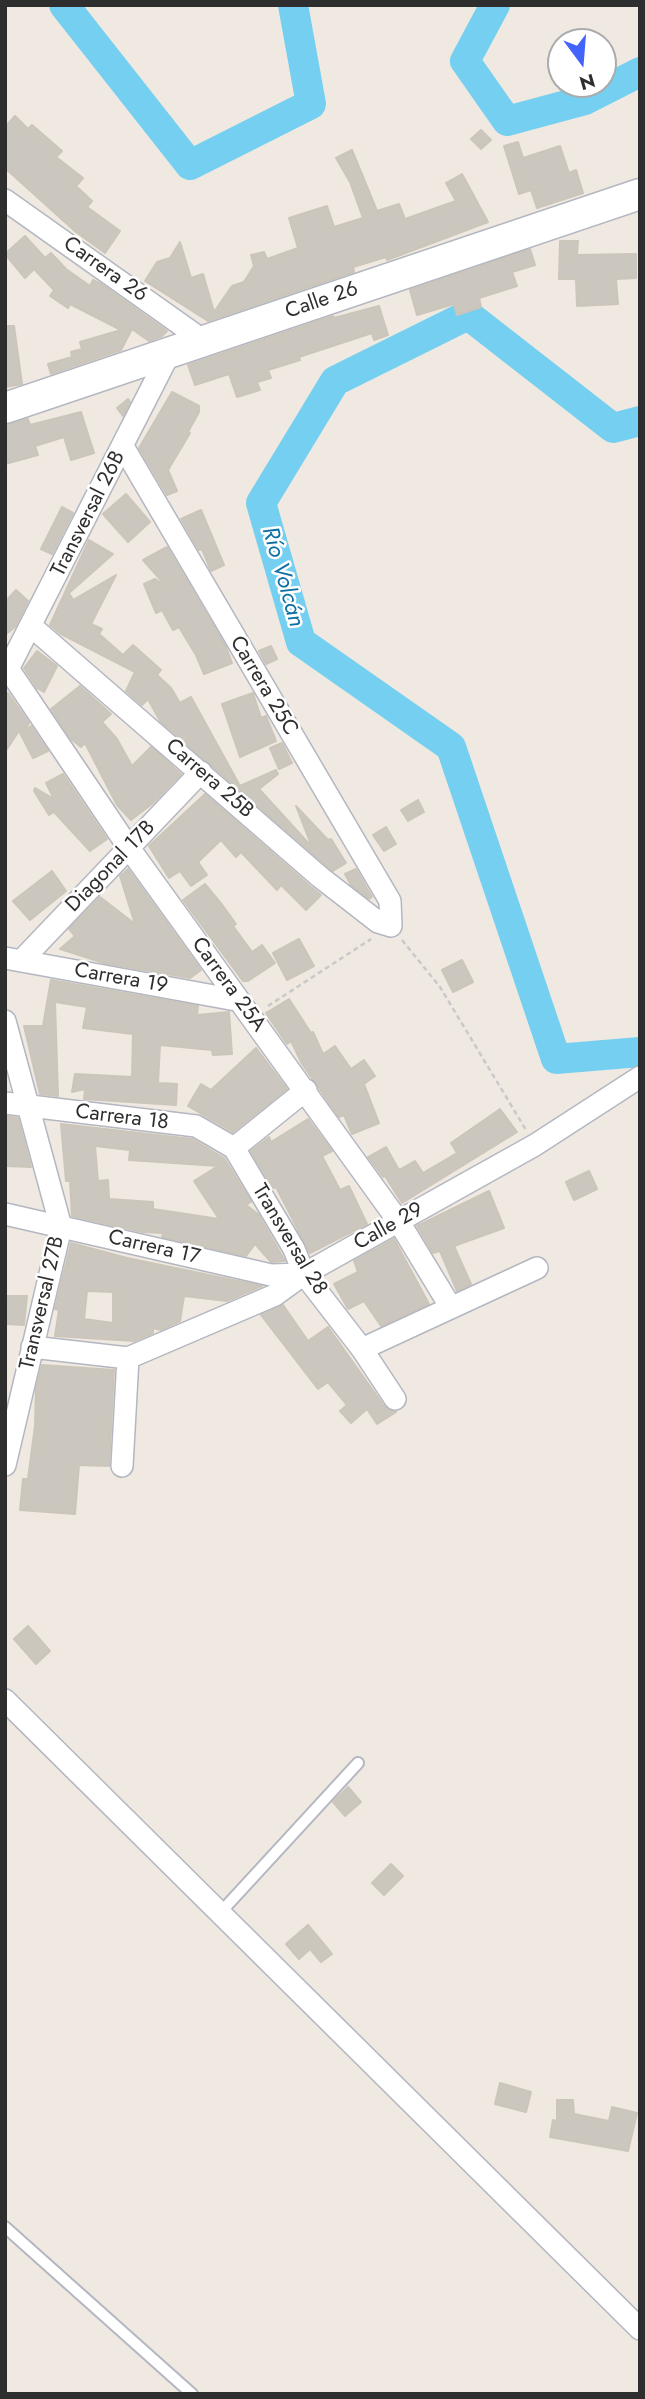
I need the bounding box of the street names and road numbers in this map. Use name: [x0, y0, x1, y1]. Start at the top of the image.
street label: Carrera 26: [58, 232, 152, 308]
street label: Calle 26: [282, 277, 362, 325]
street label: Transversal 26B: [47, 447, 131, 581]
street label: Carrera 25C: [224, 632, 302, 740]
street label: Carrera 25B: [160, 734, 258, 824]
street label: Diagonal 17B: [61, 816, 161, 918]
street label: Carrera 25A: [185, 933, 271, 1037]
street label: Carrera 19: [72, 958, 170, 1000]
street label: Carrera 18: [74, 1100, 170, 1136]
street label: Transversal 28: [246, 1180, 332, 1300]
street label: Calle 29: [350, 1198, 428, 1256]
street label: Carrera 17: [106, 1225, 202, 1271]
street label: Transversal 27B: [15, 1234, 71, 1372]

